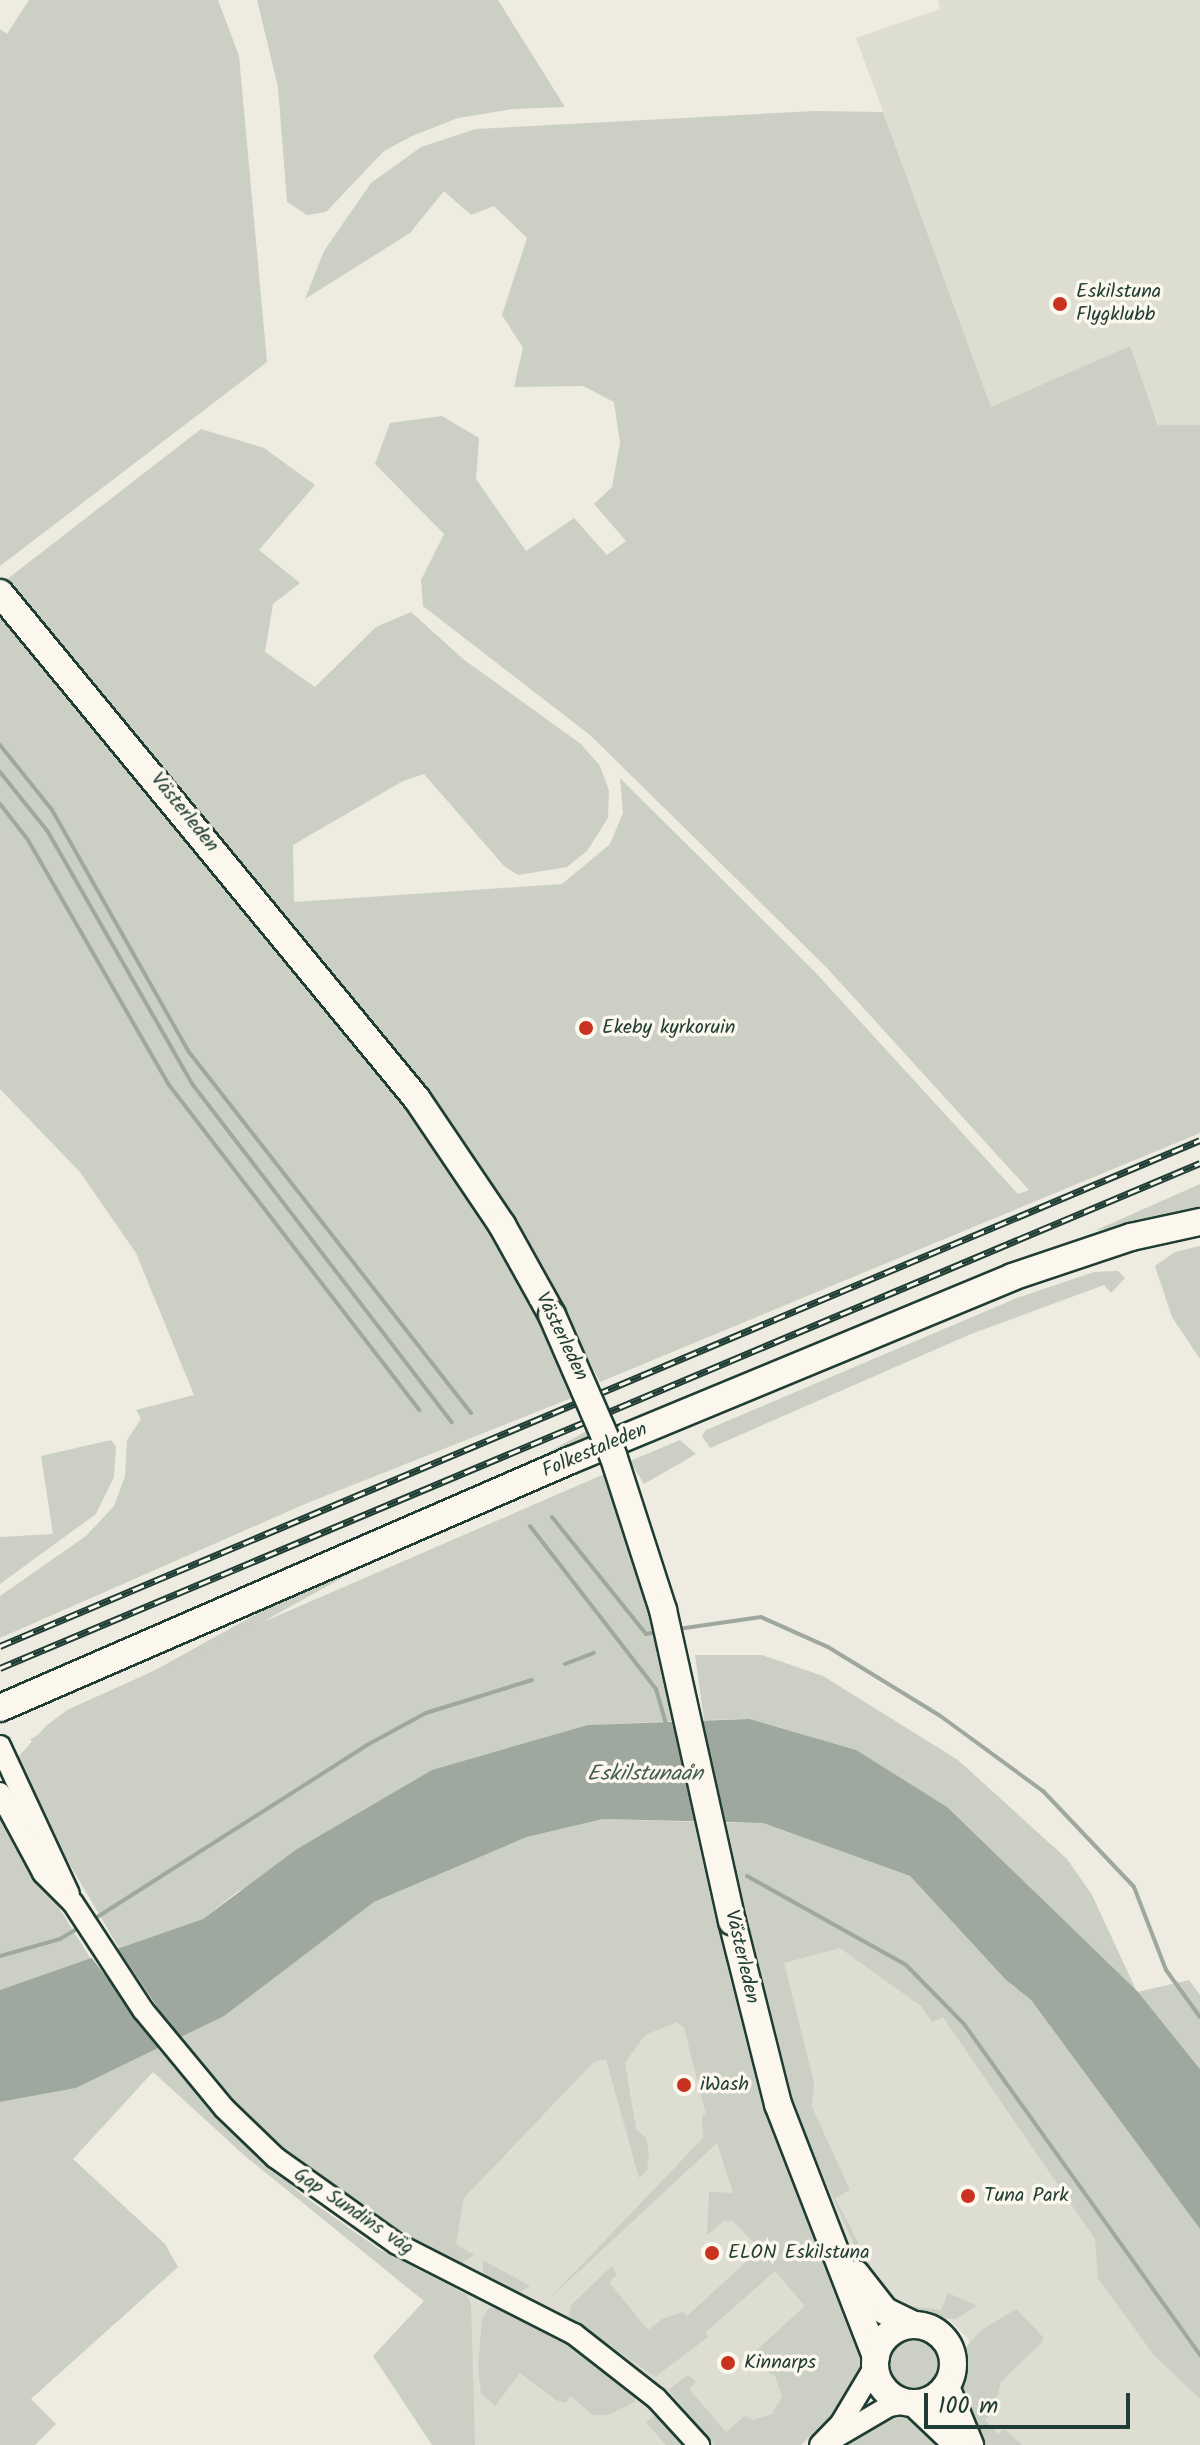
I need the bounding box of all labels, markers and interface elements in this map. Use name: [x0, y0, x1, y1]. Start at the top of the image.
place label: Eskilstuna Flygklubb: [1076, 280, 1161, 327]
marker: Eskilstuna Flygklubb: [1051, 295, 1069, 313]
street label: Västerleden: [145, 768, 223, 858]
place label: Ekeby kyrkoruin: [602, 1016, 735, 1040]
marker: Ekeby kyrkoruin: [577, 1019, 595, 1037]
street label: Västerleden: [529, 1289, 593, 1385]
street label: Folkestaleden: [539, 1418, 651, 1484]
water label: Eskilstunaån: [587, 1762, 703, 1788]
street label: Västerleden: [719, 1908, 763, 2006]
place label: iWash: [700, 2073, 749, 2097]
marker: iWash: [675, 2076, 693, 2094]
street label: Gap Sundins väg: [289, 2163, 417, 2261]
place label: Tuna Park: [984, 2184, 1069, 2208]
marker: Tuna Park: [959, 2187, 977, 2205]
place label: ELON Eskilstuna: [728, 2241, 870, 2265]
marker: ELON Eskilstuna: [703, 2244, 721, 2262]
place label: Kinnarps: [744, 2351, 816, 2375]
marker: Kinnarps: [719, 2354, 737, 2372]
scale bar: [928, 2377, 1134, 2427]
text: 100 m: [938, 2387, 998, 2426]

